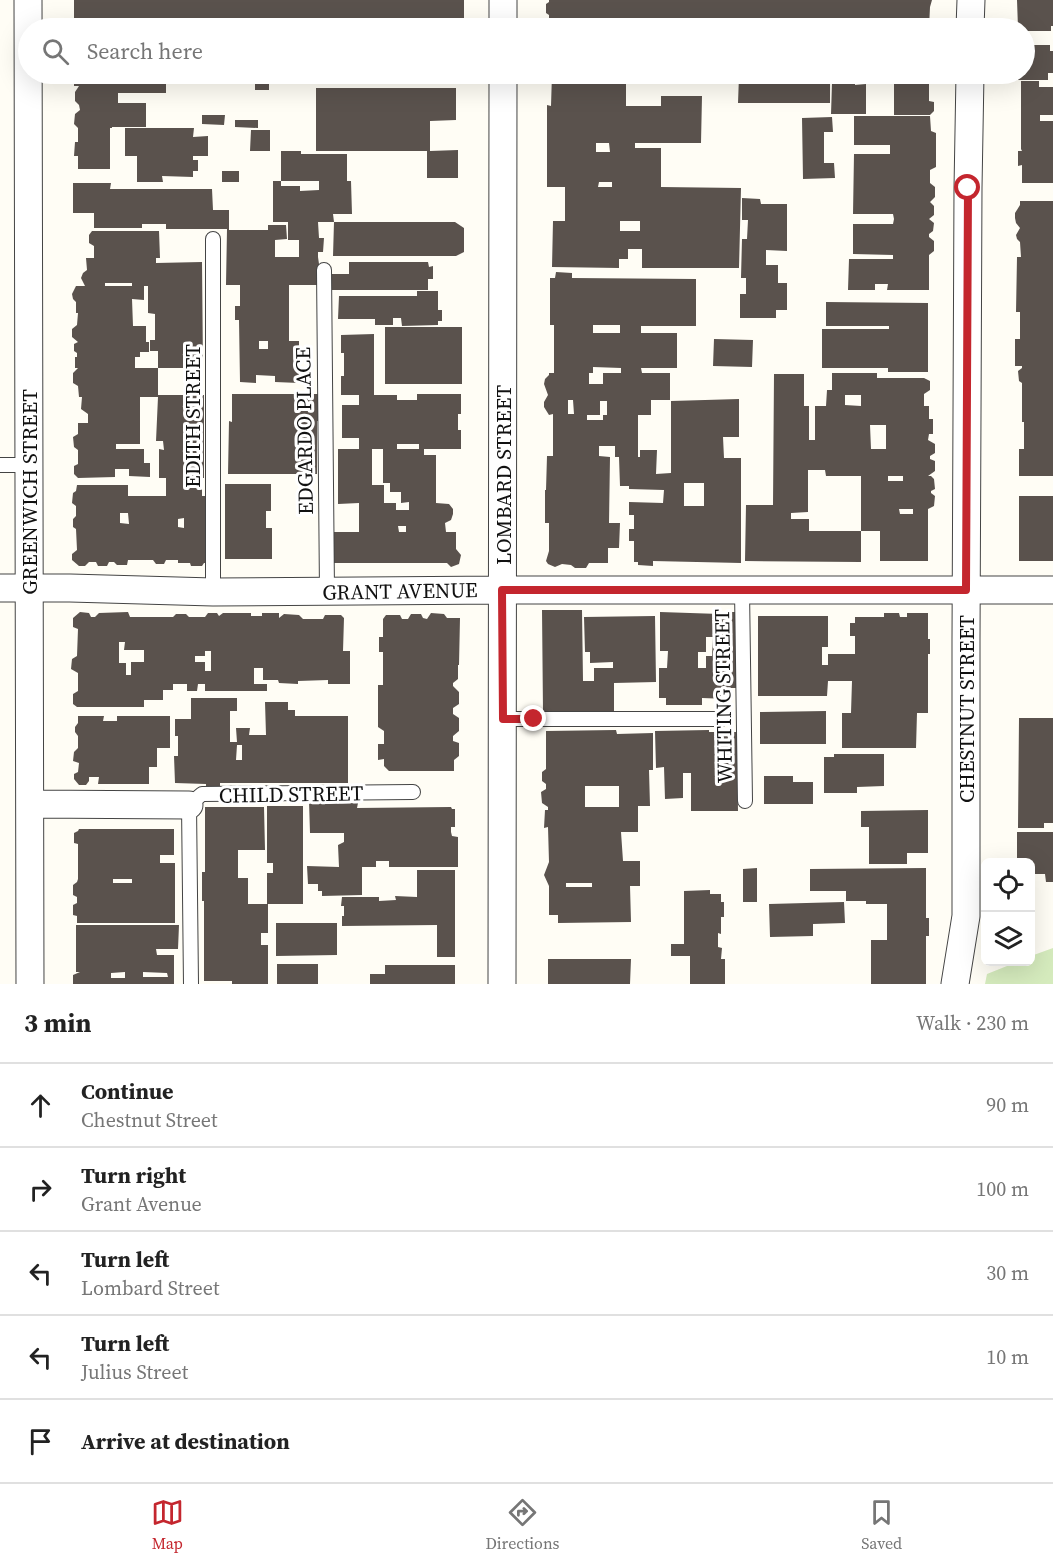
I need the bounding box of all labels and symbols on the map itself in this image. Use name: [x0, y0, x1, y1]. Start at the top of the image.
route start: [954, 174, 980, 200]
street label: EDITH STREET: [178, 344, 207, 488]
street label: EDGARDO PLACE: [288, 347, 320, 515]
street label: LOMBARD STREET: [489, 385, 518, 565]
street label: GREENWICH STREET: [15, 389, 44, 595]
street label: GRANT AVENUE: [322, 575, 478, 607]
street label: WHITING STREET: [707, 608, 739, 783]
street label: CHESTNUT STREET: [952, 615, 981, 803]
route end: [520, 705, 546, 731]
street label: CHILD STREET: [219, 778, 364, 810]

